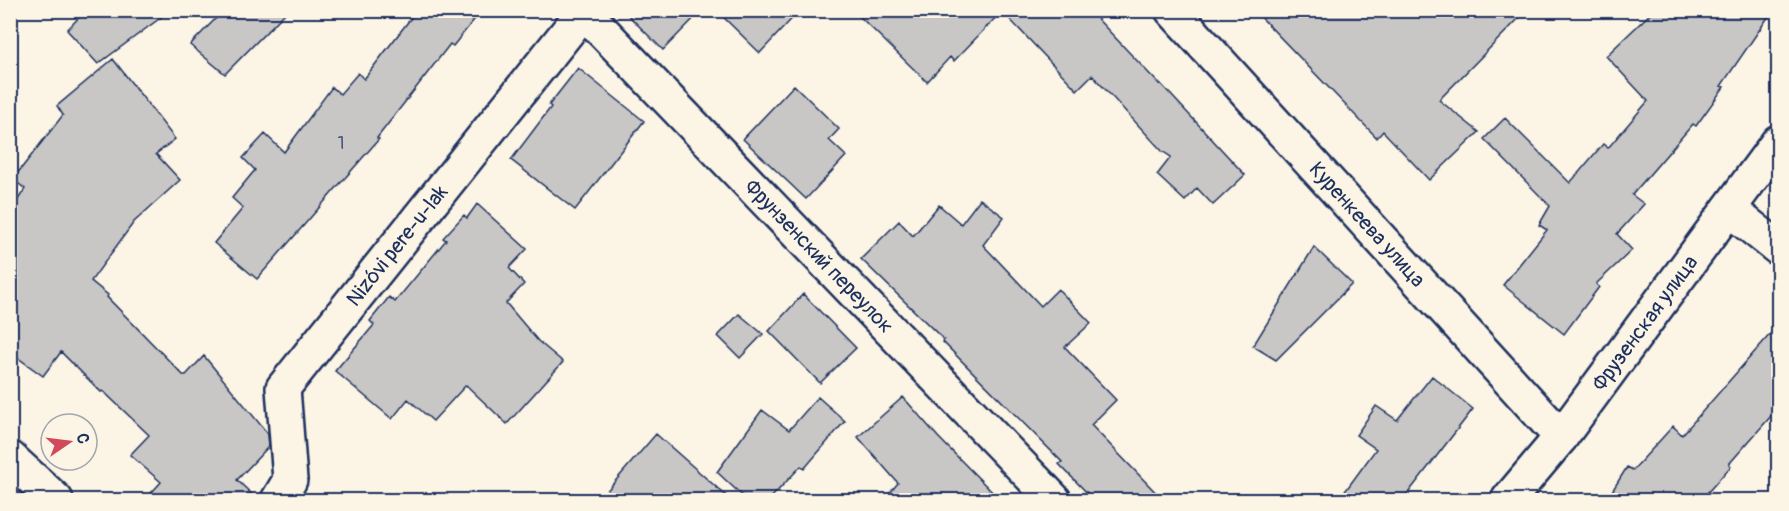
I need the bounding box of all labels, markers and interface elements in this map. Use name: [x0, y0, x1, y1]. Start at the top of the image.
house number: 1: [337, 132, 345, 155]
street label: Куренкеева улица: [1303, 156, 1431, 293]
street label: Фрунзенский переулок: [739, 174, 900, 339]
street label: Nizóvi pere-u-lak: [340, 179, 454, 312]
street label: Фрузенская улица: [1586, 250, 1704, 396]
north arrow: [39, 412, 99, 472]
text: С: [72, 431, 94, 446]

